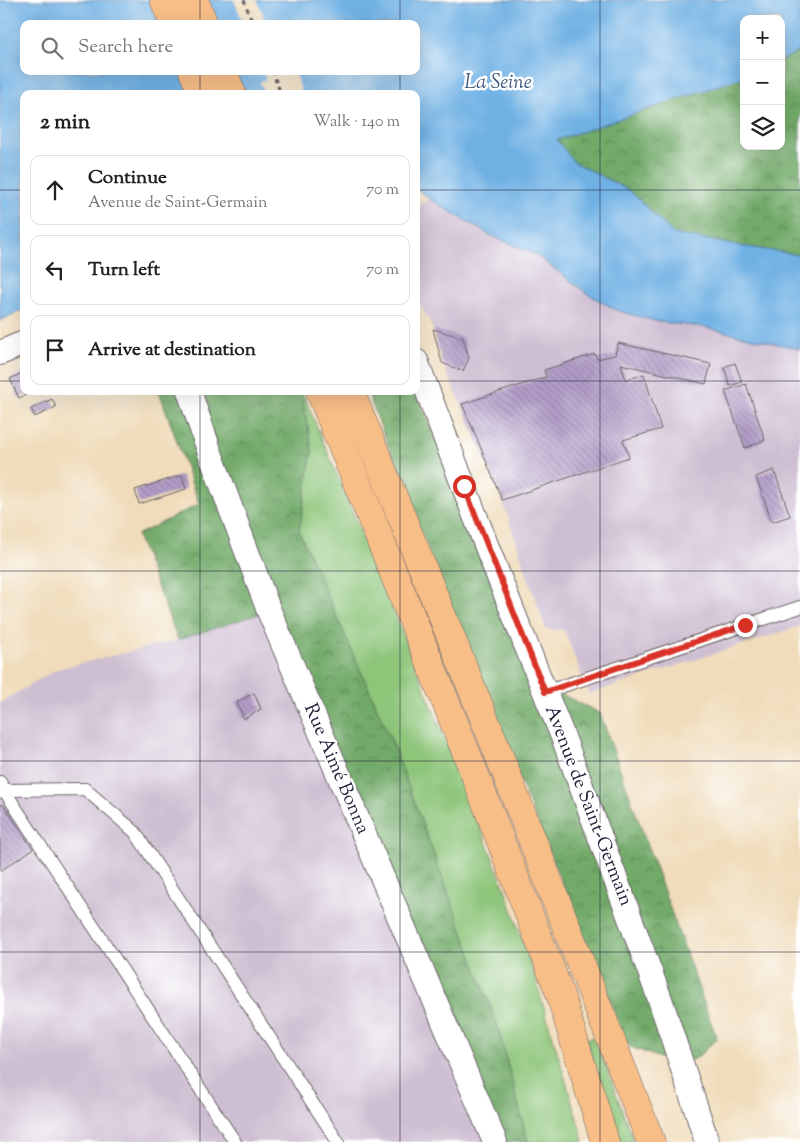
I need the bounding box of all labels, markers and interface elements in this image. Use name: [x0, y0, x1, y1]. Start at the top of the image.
map controls: [740, 15, 785, 150]
button: +: [740, 15, 785, 60]
search box: [20, 20, 420, 75]
icon: search: [38, 34, 66, 62]
text: Search here: [78, 34, 173, 61]
button: −: [740, 60, 785, 105]
water label: La Seine: [464, 69, 532, 98]
button: layers: [740, 105, 785, 150]
text: 2 min: [40, 108, 90, 138]
text: Walk · 140 m: [313, 111, 400, 134]
text: Continue: [88, 165, 167, 192]
icon: ahead: [41, 176, 69, 204]
text: 70 m: [366, 179, 399, 202]
text: Avenue de Saint-Germain: [88, 192, 267, 215]
icon: left: [41, 256, 69, 284]
text: Turn left: [88, 257, 160, 284]
text: 70 m: [366, 259, 399, 282]
icon: arrive: [41, 336, 69, 364]
text: Arrive at destination: [88, 337, 256, 364]
route start: [453, 475, 476, 498]
route end: [734, 614, 757, 637]
street label: Rue Aimé Bonna: [296, 699, 376, 839]
street label: Avenue de Saint-Germain: [537, 702, 639, 910]

